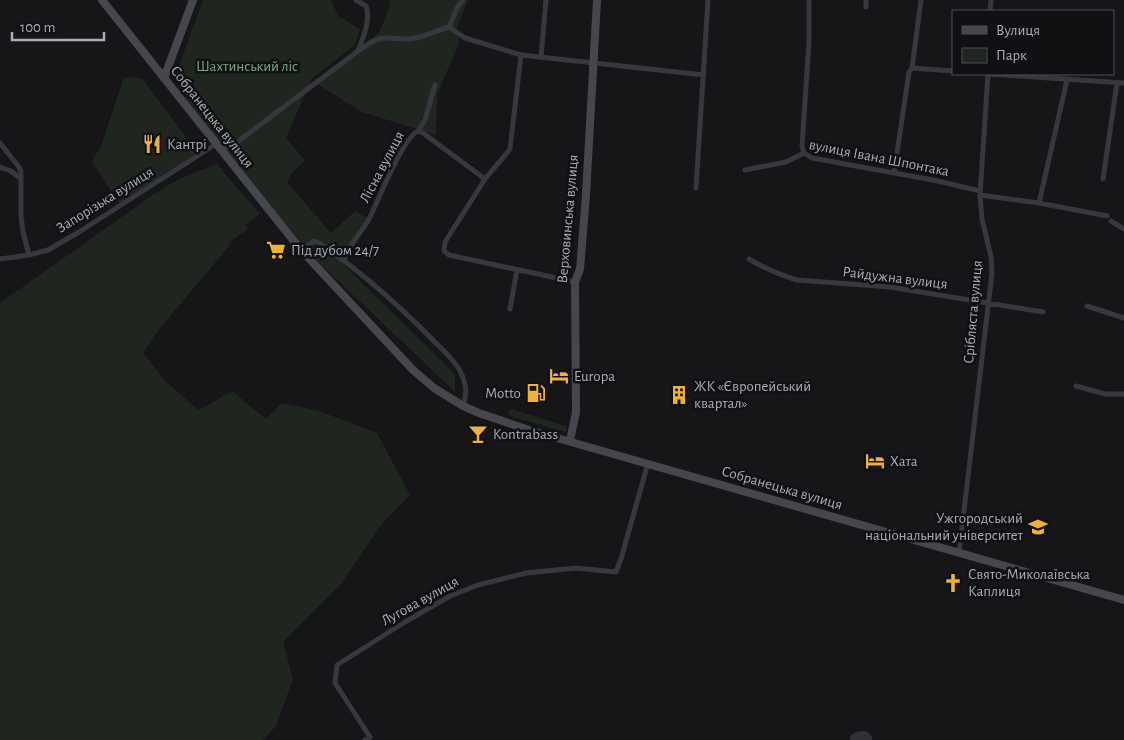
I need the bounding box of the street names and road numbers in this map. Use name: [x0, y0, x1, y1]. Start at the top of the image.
street label: Собранецька вулиця: [168, 63, 256, 171]
street label: Лісна вулиця: [357, 129, 407, 205]
street label: вулиця Івана Шпонтака: [808, 137, 951, 179]
street label: Верховинська вулиця: [555, 154, 581, 284]
street label: Запорізька вулиця: [54, 164, 156, 236]
street label: Срібляста вулиця: [961, 260, 985, 364]
street label: Райдужна вулиця: [842, 264, 948, 292]
street label: Собранецька вулиця: [720, 464, 844, 512]
street label: Лугова вулиця: [379, 574, 461, 628]

